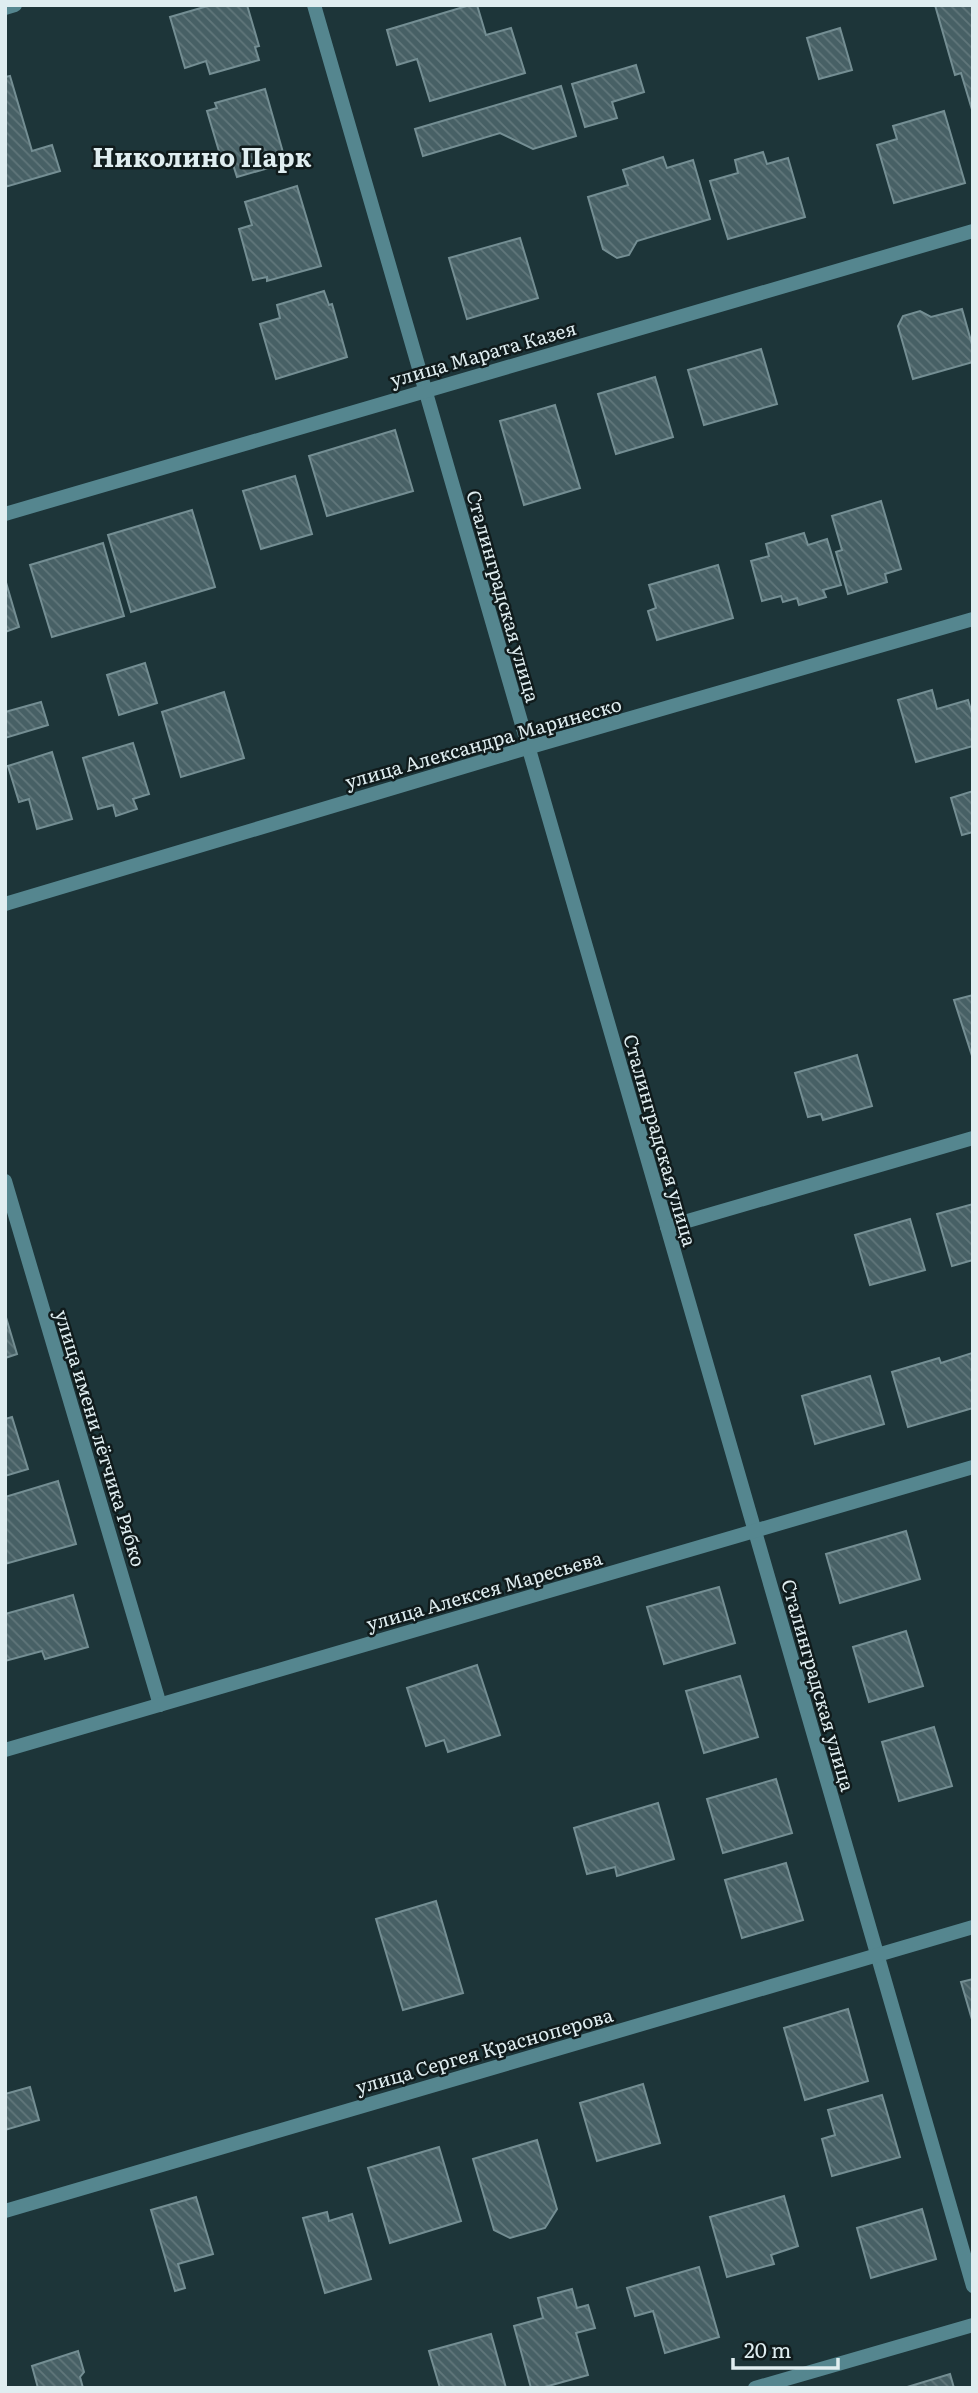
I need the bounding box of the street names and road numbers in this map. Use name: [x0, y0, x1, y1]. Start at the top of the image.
street label: улица Марата Казея: [387, 313, 579, 393]
street label: Сталинградская улица: [460, 487, 548, 706]
street label: улица Александра Маринеско: [341, 689, 625, 795]
street label: Сталинградская улица: [617, 1031, 705, 1250]
street label: улица имени лётчика Рябко: [49, 1306, 153, 1570]
street label: улица Алексея Маресьева: [363, 1543, 606, 1637]
street label: Сталинградская улица: [775, 1576, 863, 1795]
street label: улица Сергея Красноперова: [352, 2000, 617, 2100]

